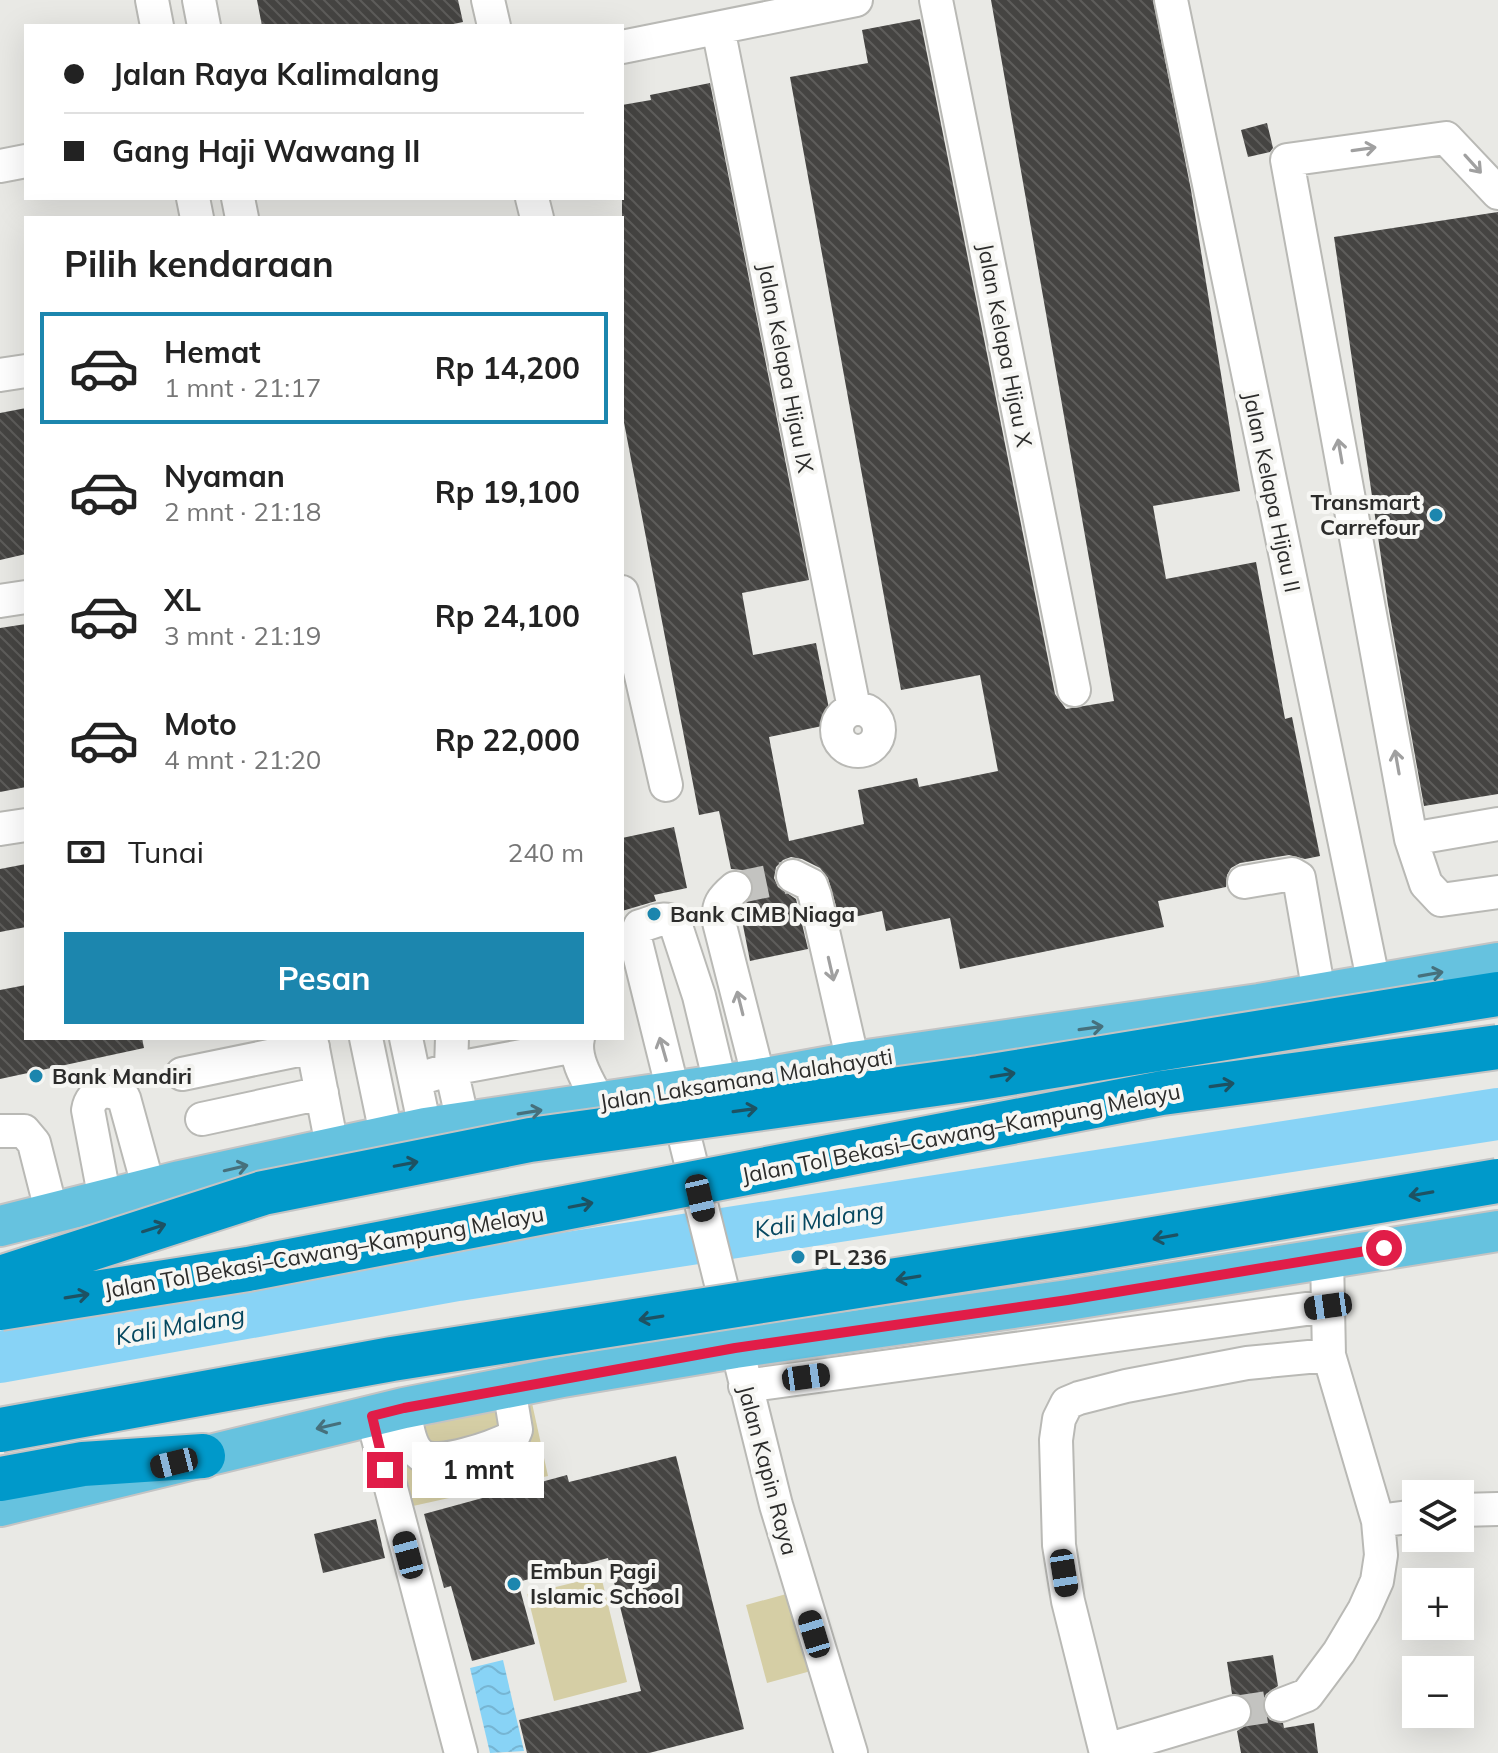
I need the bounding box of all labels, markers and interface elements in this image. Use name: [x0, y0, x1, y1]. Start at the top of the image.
text: Jalan Raya Kalimalang: [112, 55, 439, 93]
text: Gang Haji Wawang II: [112, 132, 421, 170]
one-way arrow: [1351, 141, 1376, 156]
one-way arrow: [1463, 154, 1481, 174]
text: Pilih kendaraan: [64, 241, 334, 286]
street label: Jalan Kelapa Hijau X: [972, 241, 1039, 450]
street label: Jalan Kelapa Hijau IX: [752, 261, 820, 476]
icon: car: [68, 332, 140, 404]
text: Hemat: [164, 333, 261, 371]
text: Rp 14,200: [435, 349, 580, 387]
text: 1 mnt · 21:17: [164, 371, 321, 404]
street label: Jalan Kelapa Hijau II: [1237, 389, 1307, 595]
one-way arrow: [1331, 439, 1346, 464]
icon: car: [68, 456, 140, 528]
text: Nyaman: [164, 457, 285, 495]
text: Rp 19,100: [435, 473, 580, 511]
place label: Transmart Carrefour: [1311, 488, 1420, 541]
text: 2 mnt · 21:18: [164, 495, 321, 528]
marker: Transmart Carrefour: [1427, 506, 1445, 524]
icon: car: [68, 580, 140, 652]
text: XL: [164, 581, 201, 619]
text: Rp 24,100: [435, 597, 580, 635]
text: 3 mnt · 21:19: [164, 619, 321, 652]
icon: car: [68, 704, 140, 776]
text: Moto: [164, 705, 237, 743]
text: Rp 22,000: [435, 721, 580, 759]
text: 4 mnt · 21:20: [164, 743, 321, 776]
one-way arrow: [1388, 750, 1403, 775]
icon: cash: [64, 830, 108, 874]
text: Tunai: [128, 833, 204, 871]
text: 240 m: [508, 836, 584, 869]
place label: Bank CIMB Niaga: [670, 900, 855, 928]
marker: Bank CIMB Niaga: [645, 905, 663, 923]
button: Pesan: [64, 932, 584, 1024]
one-way arrow: [825, 955, 840, 981]
one-way arrow: [1418, 966, 1443, 981]
one-way arrow: [731, 991, 746, 1017]
one-way arrow: [1078, 1020, 1103, 1035]
one-way arrow: [654, 1037, 669, 1063]
street label: Jalan Laksamana Malahayati: [597, 1042, 895, 1116]
place label: Bank Mandiri: [52, 1062, 192, 1090]
one-way arrow: [990, 1066, 1015, 1081]
marker: Bank Mandiri: [27, 1067, 45, 1085]
street label: Jalan Tol Bekasi–Cawang–Kampung Melayu: [739, 1077, 1183, 1189]
one-way arrow: [1208, 1077, 1234, 1092]
one-way arrow: [732, 1102, 758, 1117]
one-way arrow: [516, 1104, 542, 1119]
one-way arrow: [392, 1156, 418, 1171]
one-way arrow: [223, 1160, 249, 1175]
car: [683, 1172, 717, 1224]
one-way arrow: [1409, 1187, 1434, 1202]
water label: Kali Malang: [752, 1194, 886, 1244]
one-way arrow: [568, 1197, 593, 1212]
street label: Jalan Tol Bekasi–Cawang–Kampung Melayu: [102, 1199, 546, 1305]
one-way arrow: [142, 1220, 167, 1235]
route start: [1366, 1230, 1402, 1266]
one-way arrow: [1153, 1231, 1178, 1246]
place label: PL 236: [814, 1243, 887, 1271]
marker: PL 236: [789, 1248, 807, 1266]
one-way arrow: [896, 1271, 921, 1286]
one-way arrow: [64, 1288, 89, 1303]
car: [1303, 1291, 1353, 1321]
water label: Kali Malang: [113, 1299, 247, 1351]
one-way arrow: [639, 1312, 664, 1327]
car: [781, 1362, 831, 1392]
street label: Jalan Kapin Raya: [732, 1382, 804, 1558]
one-way arrow: [316, 1419, 342, 1434]
callout: 1 mnt: [413, 1442, 545, 1498]
car: [148, 1446, 200, 1480]
route end: [367, 1452, 403, 1488]
text: 1 mnt: [442, 1453, 514, 1486]
map controls: [1402, 1480, 1474, 1728]
button: layers: [1402, 1480, 1474, 1552]
car: [390, 1529, 426, 1581]
car: [1048, 1547, 1080, 1599]
place label: Embun Pagi Islamic School: [530, 1557, 680, 1610]
button: +: [1402, 1568, 1474, 1640]
marker: Embun Pagi Islamic School: [505, 1575, 523, 1593]
car: [796, 1608, 832, 1660]
button: −: [1402, 1656, 1474, 1728]

